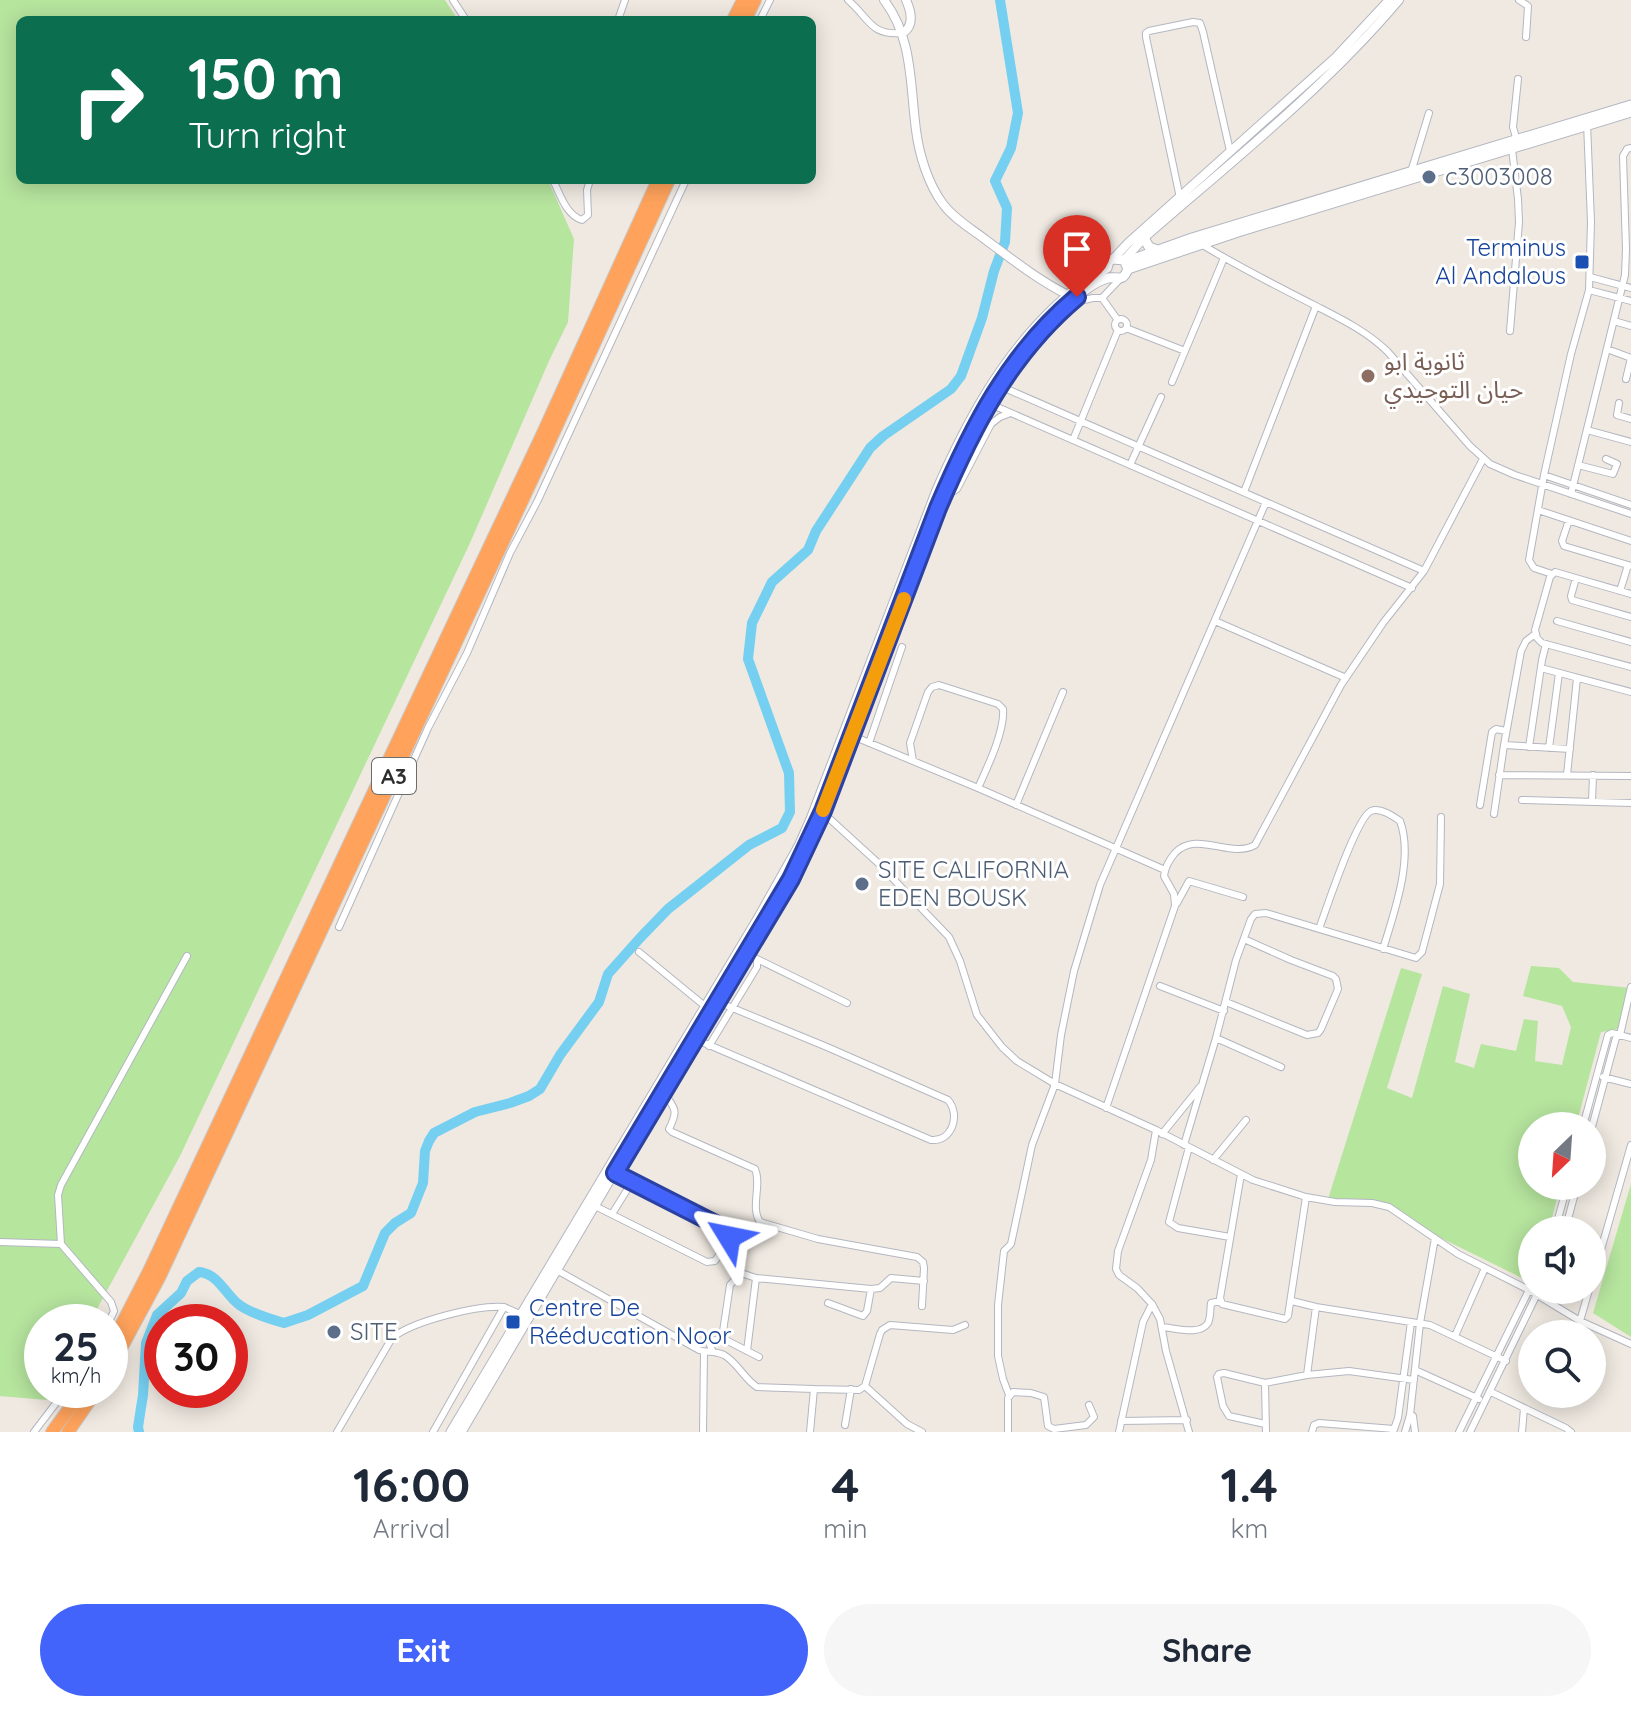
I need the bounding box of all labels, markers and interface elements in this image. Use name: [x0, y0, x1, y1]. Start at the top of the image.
text: 150 m: [188, 43, 344, 113]
icon: right: [56, 48, 160, 152]
text: Turn right: [188, 112, 347, 157]
place label: c3003008: [1445, 161, 1553, 191]
marker: c3003008: [1420, 168, 1438, 186]
pin: [1043, 215, 1111, 297]
icon: arrive: [1055, 227, 1099, 271]
place label: Terminus Al Andalous: [1435, 232, 1566, 290]
marker: Terminus Al Andalous: [1573, 253, 1591, 271]
place label: ثانوية ابو حيان التوحيدي: [1384, 346, 1523, 409]
marker: ثانوية ابو حيان التوحيدي: [1359, 367, 1377, 385]
road number: A3: [372, 758, 416, 794]
place label: SITE CALIFORNIA EDEN BOUSK: [878, 854, 1069, 912]
marker: SITE CALIFORNIA EDEN BOUSK: [853, 875, 871, 893]
north arrow: [1518, 1112, 1606, 1200]
map controls: [1518, 1112, 1606, 1408]
position arrow: [687, 1195, 771, 1279]
button: sound: [1518, 1216, 1606, 1304]
place label: Centre De Rééducation Noor: [529, 1292, 732, 1350]
speed limit sign: 30: [144, 1304, 248, 1408]
marker: Centre De Rééducation Noor: [504, 1313, 522, 1331]
place label: SITE: [350, 1316, 398, 1346]
button: search: [1518, 1320, 1606, 1408]
text: 25: [53, 1321, 99, 1371]
marker: SITE: [325, 1323, 343, 1341]
text: km/h: [51, 1363, 101, 1388]
text: 16:00: [353, 1454, 470, 1514]
text: 4: [831, 1454, 860, 1514]
text: 1.4: [1221, 1454, 1278, 1514]
text: Arrival: [373, 1512, 451, 1545]
text: min: [823, 1512, 868, 1545]
text: km: [1230, 1512, 1268, 1545]
button: Exit: [40, 1604, 808, 1696]
button: Share: [824, 1604, 1591, 1696]

